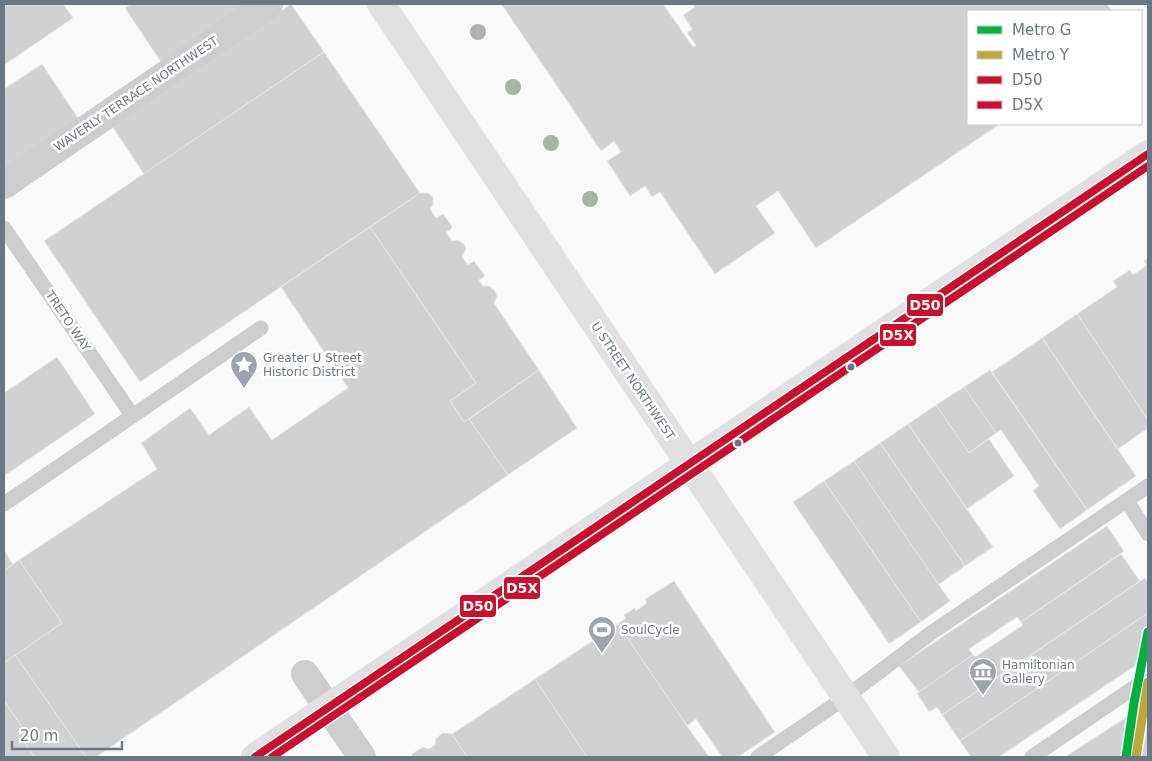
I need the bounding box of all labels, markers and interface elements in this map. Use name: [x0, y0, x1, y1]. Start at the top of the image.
legend: [967, 10, 1142, 125]
text: Metro G: [1012, 21, 1071, 39]
street label: WAVERLY TERRACE NORTHWEST: [51, 33, 221, 154]
text: Metro Y: [1012, 46, 1070, 64]
text: D50: [1012, 71, 1043, 89]
text: D5X: [1012, 96, 1043, 114]
street label: TRETO WAY: [42, 287, 94, 354]
line badge: D50: [906, 293, 944, 317]
text: D50: [909, 297, 941, 313]
street label: U STREET NORTHWEST: [588, 320, 678, 443]
line badge: D5X: [879, 323, 917, 347]
text: D5X: [882, 327, 914, 343]
place icon: Greater U Street Historic District: [229, 350, 259, 389]
place label: Greater U Street Historic District: [263, 351, 362, 379]
unlabelled marker: [846, 362, 856, 372]
unlabelled marker: [733, 438, 743, 448]
line badge: D5X: [503, 576, 541, 600]
text: D5X: [506, 580, 538, 596]
line badge: D50: [459, 594, 497, 618]
text: D50: [462, 598, 494, 614]
sports icon: SoulCycle: [587, 615, 617, 654]
place label: SoulCycle: [621, 623, 680, 637]
museum icon: Hamiltonian Gallery: [968, 657, 998, 696]
place label: Hamiltonian Gallery: [1002, 658, 1075, 686]
scale bar: [12, 718, 122, 750]
text: 20 m: [20, 727, 58, 745]

